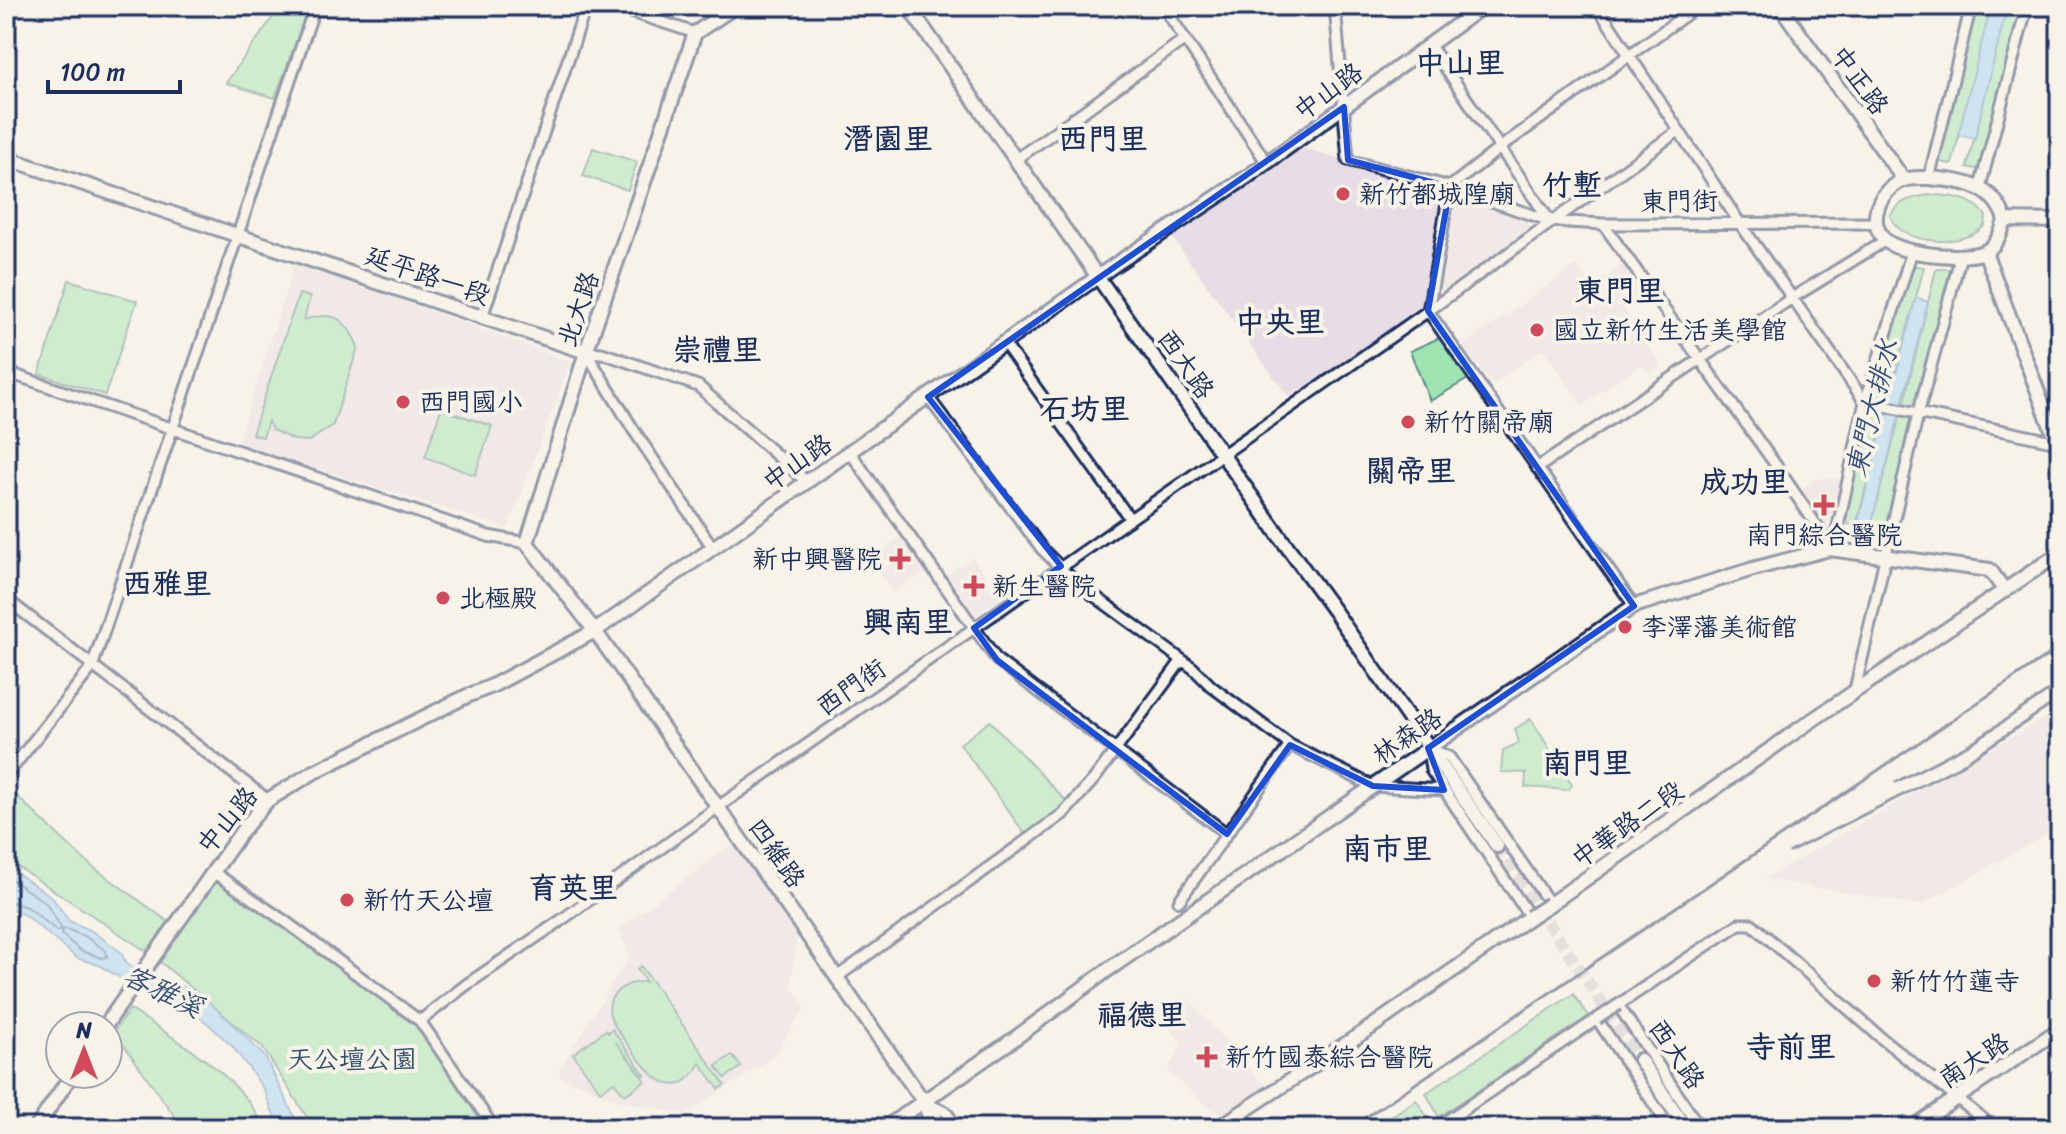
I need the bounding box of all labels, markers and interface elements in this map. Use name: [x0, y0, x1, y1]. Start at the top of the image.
street label: 中正路: [1818, 35, 1902, 125]
district label: 中山里: [1415, 36, 1505, 90]
scale bar: [48, 44, 180, 94]
street label: 中山路: [1283, 49, 1373, 133]
text: 100 m: [60, 51, 125, 93]
district label: 潛園里: [843, 112, 933, 166]
district label: 西門里: [1058, 112, 1148, 166]
district label: 竹塹: [1542, 158, 1602, 212]
place label: 新竹都城隍廟: [1359, 171, 1515, 217]
street label: 東門街: [1640, 177, 1718, 225]
marker: 新竹都城隍廟: [1334, 185, 1352, 203]
street label: 延平路一段: [359, 232, 497, 318]
district label: 東門里: [1575, 264, 1665, 318]
street label: 北大路: [544, 265, 612, 353]
district label: 中央里: [1235, 295, 1325, 349]
place label: 國立新竹生活美學館: [1553, 307, 1787, 353]
street label: 西大路: [1145, 319, 1227, 409]
marker: 國立新竹生活美學館: [1528, 321, 1546, 339]
district label: 崇禮里: [672, 323, 762, 377]
water label: 東門大排水: [1831, 333, 1913, 482]
place label: 西門國小: [419, 379, 523, 425]
district label: 石坊里: [1040, 382, 1130, 436]
marker: 西門國小: [394, 393, 412, 411]
place label: 新竹關帝廟: [1424, 399, 1554, 445]
marker: 新竹關帝廟: [1399, 413, 1417, 431]
street label: 中山路: [752, 421, 842, 503]
district label: 關帝里: [1366, 444, 1456, 498]
district label: 成功里: [1700, 455, 1790, 509]
marker: 南門綜合醫院: [1813, 494, 1835, 516]
place label: 南門綜合醫院: [1746, 512, 1902, 558]
place label: 新中興醫院: [752, 536, 882, 582]
marker: 新中興醫院: [889, 548, 911, 570]
district label: 西雅里: [122, 557, 212, 611]
place label: 新生醫院: [992, 563, 1096, 609]
place label: 北極殿: [459, 575, 537, 621]
marker: 新生醫院: [963, 575, 985, 597]
marker: 北極殿: [434, 589, 452, 607]
district label: 興南里: [863, 595, 953, 649]
place label: 李澤藩美術館: [1641, 604, 1797, 650]
marker: 李澤藩美術館: [1616, 618, 1634, 636]
street label: 西門街: [806, 646, 896, 728]
street label: 林森路: [1362, 695, 1452, 777]
district label: 南門里: [1542, 736, 1632, 790]
street label: 中華路二段: [1561, 768, 1693, 880]
street label: 中山路: [184, 775, 270, 865]
street label: 四維路: [736, 808, 818, 898]
district label: 南市里: [1342, 822, 1432, 876]
district label: 育英里: [528, 861, 618, 915]
place label: 新竹天公壇: [363, 877, 493, 923]
marker: 新竹天公壇: [338, 891, 356, 909]
water label: 客雅溪: [115, 951, 213, 1032]
place label: 新竹竹蓮寺: [1890, 958, 2020, 1004]
marker: 新竹竹蓮寺: [1865, 972, 1883, 990]
district label: 福德里: [1097, 988, 1187, 1042]
street label: 西大路: [1636, 1009, 1718, 1099]
north arrow: [44, 1010, 124, 1090]
text: N: [75, 1011, 92, 1050]
street label: 南大路: [1929, 1019, 2019, 1101]
district label: 寺前里: [1746, 1020, 1836, 1074]
place label: 新竹國泰綜合醫院: [1225, 1034, 1433, 1080]
park label: 天公壇公園: [287, 1036, 417, 1082]
marker: 新竹國泰綜合醫院: [1196, 1046, 1218, 1068]

